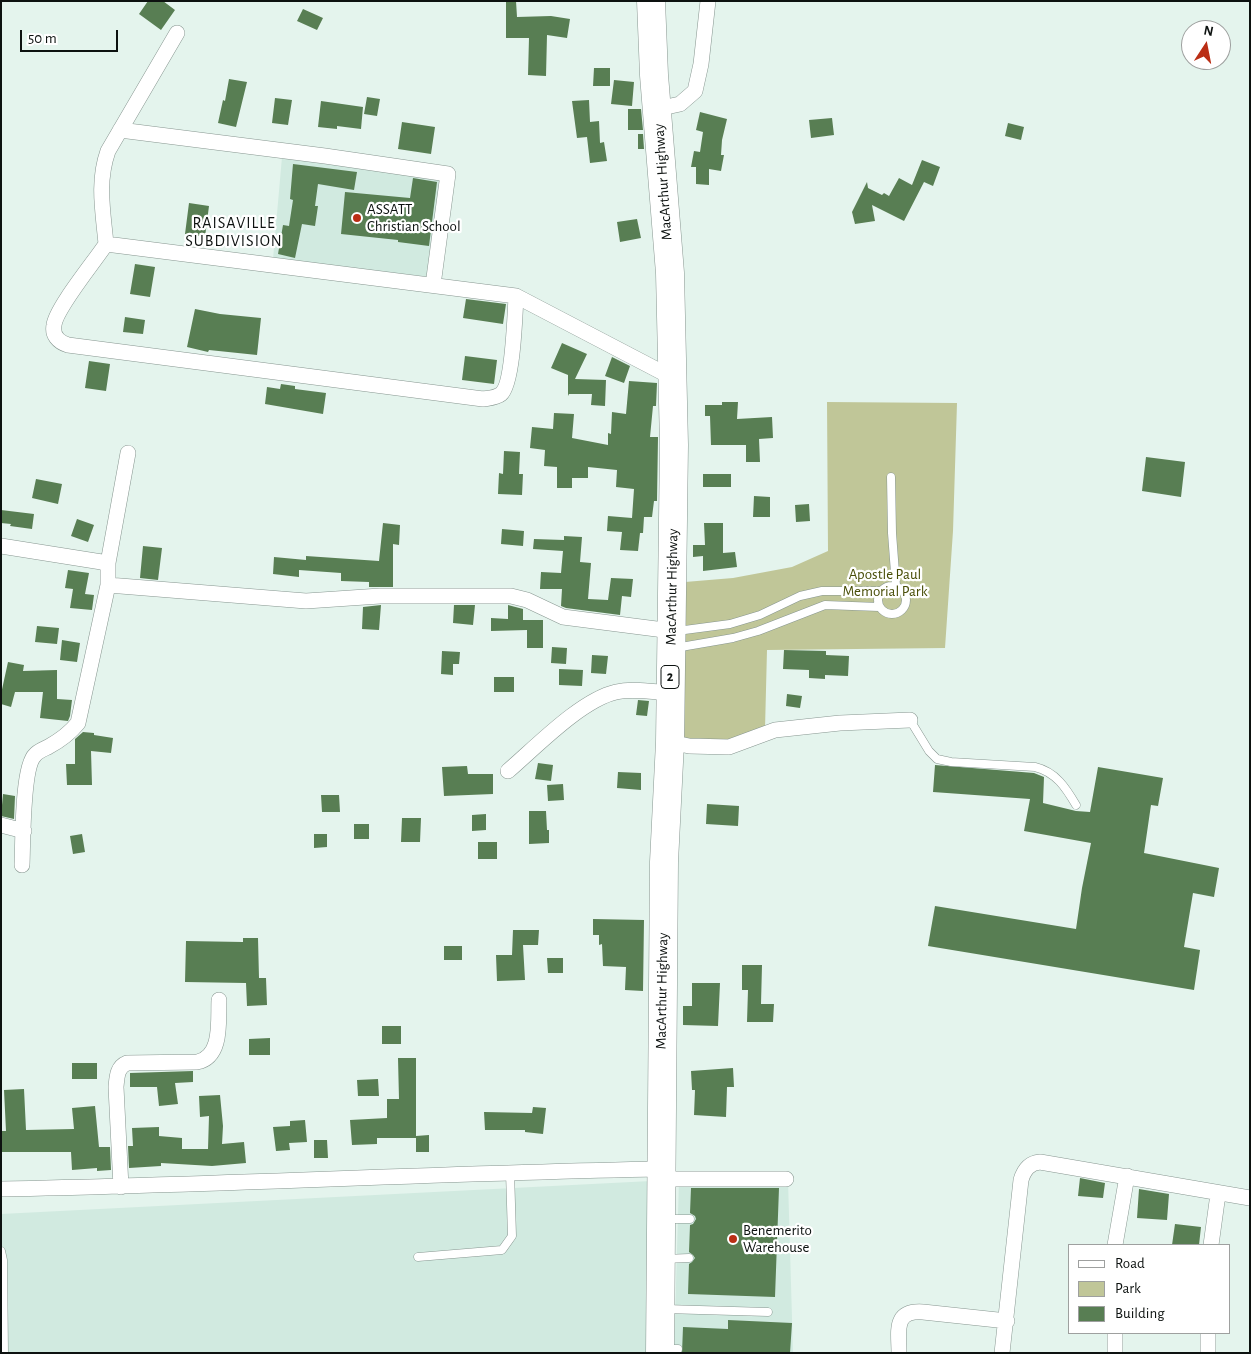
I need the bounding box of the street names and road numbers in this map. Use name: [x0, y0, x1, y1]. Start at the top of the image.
street label: MacArthur Highway: [650, 123, 676, 241]
street label: MacArthur Highway: [662, 528, 682, 646]
road number: 2: [661, 666, 679, 689]
street label: MacArthur Highway: [652, 932, 672, 1050]

